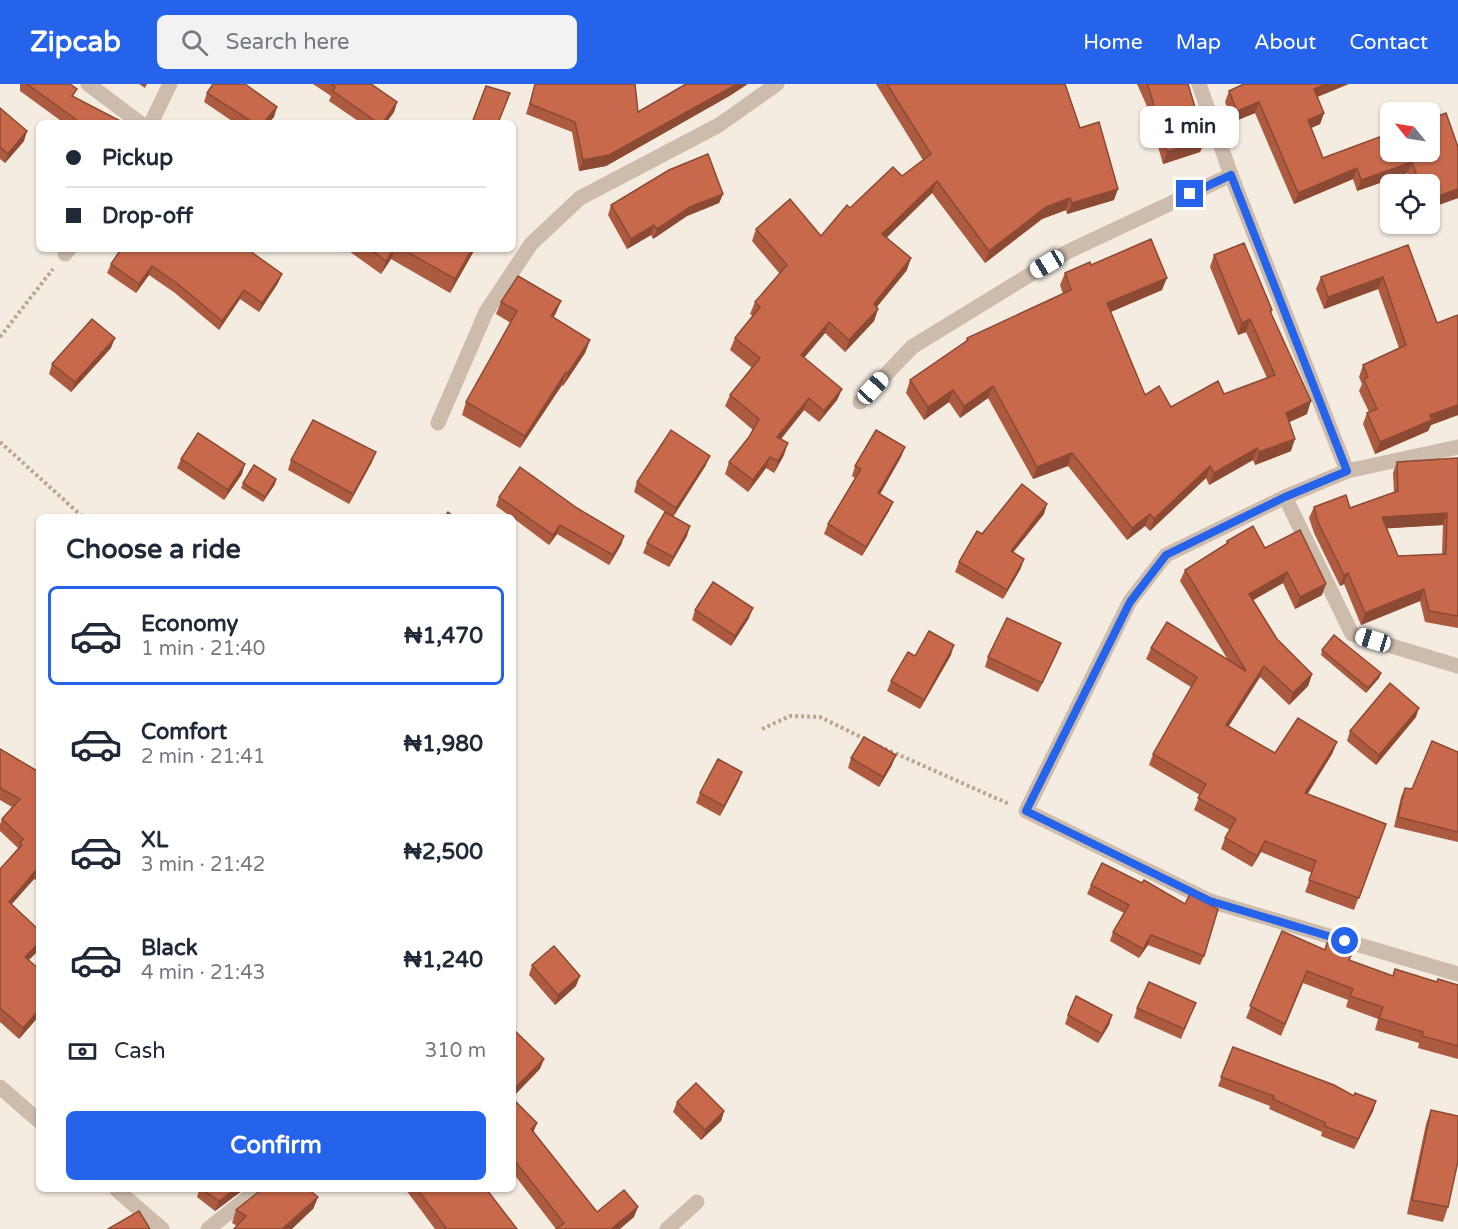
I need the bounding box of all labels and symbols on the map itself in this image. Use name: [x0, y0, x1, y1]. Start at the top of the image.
north arrow: [1380, 102, 1440, 162]
callout: 1 min: [1140, 107, 1240, 149]
route end: [1176, 180, 1203, 207]
car: [1027, 247, 1067, 281]
car: [854, 369, 892, 407]
car: [1353, 626, 1393, 654]
route start: [1331, 927, 1358, 954]

